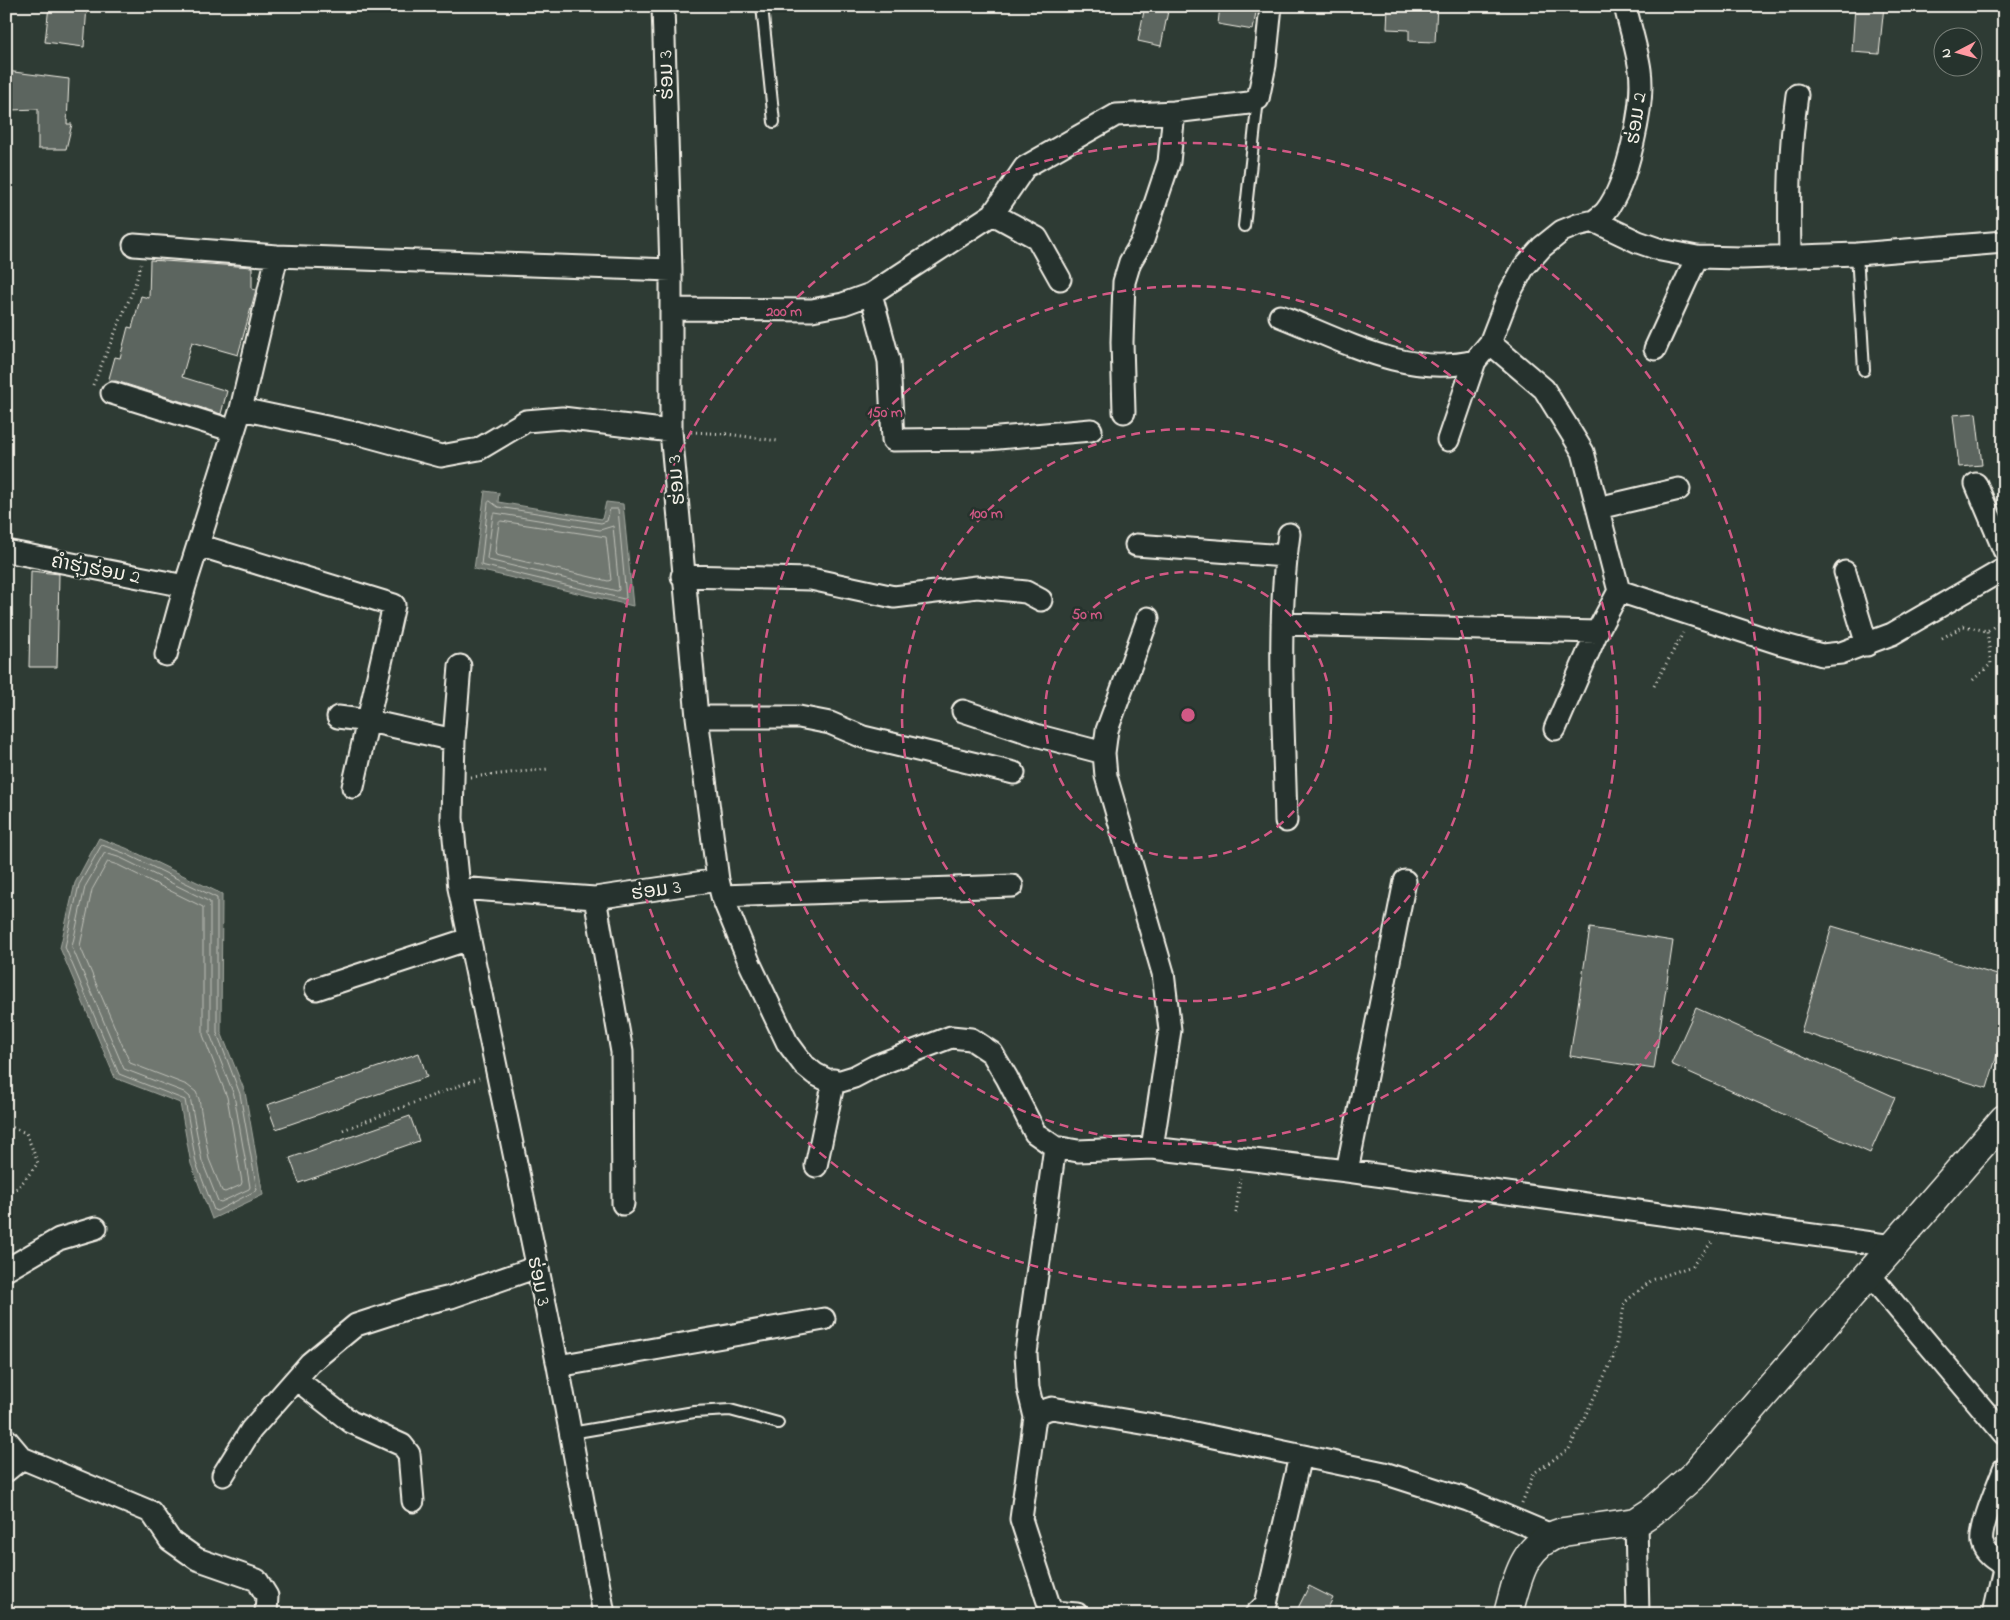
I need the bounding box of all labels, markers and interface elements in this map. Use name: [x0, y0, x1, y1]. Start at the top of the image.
north arrow: [1932, 28, 1982, 78]
text: N: [1936, 47, 1957, 59]
street label: ຮ່ອມ 3: [652, 49, 683, 101]
street label: ຮ່ອມ 2: [1620, 91, 1655, 146]
text: 200 m: [765, 301, 802, 323]
text: 150 m: [867, 402, 903, 424]
street label: ຮ່ອມ 3: [661, 453, 694, 506]
text: 100 m: [969, 503, 1003, 525]
street label: ຄໍາຮຸ່ງຮ່ອມ 2: [48, 548, 143, 593]
text: 50 m: [1072, 604, 1103, 626]
centre of rings: [1179, 706, 1197, 724]
street label: ຮ່ອມ 3: [629, 874, 683, 909]
street label: ຮ່ອມ 3: [518, 1254, 557, 1309]

